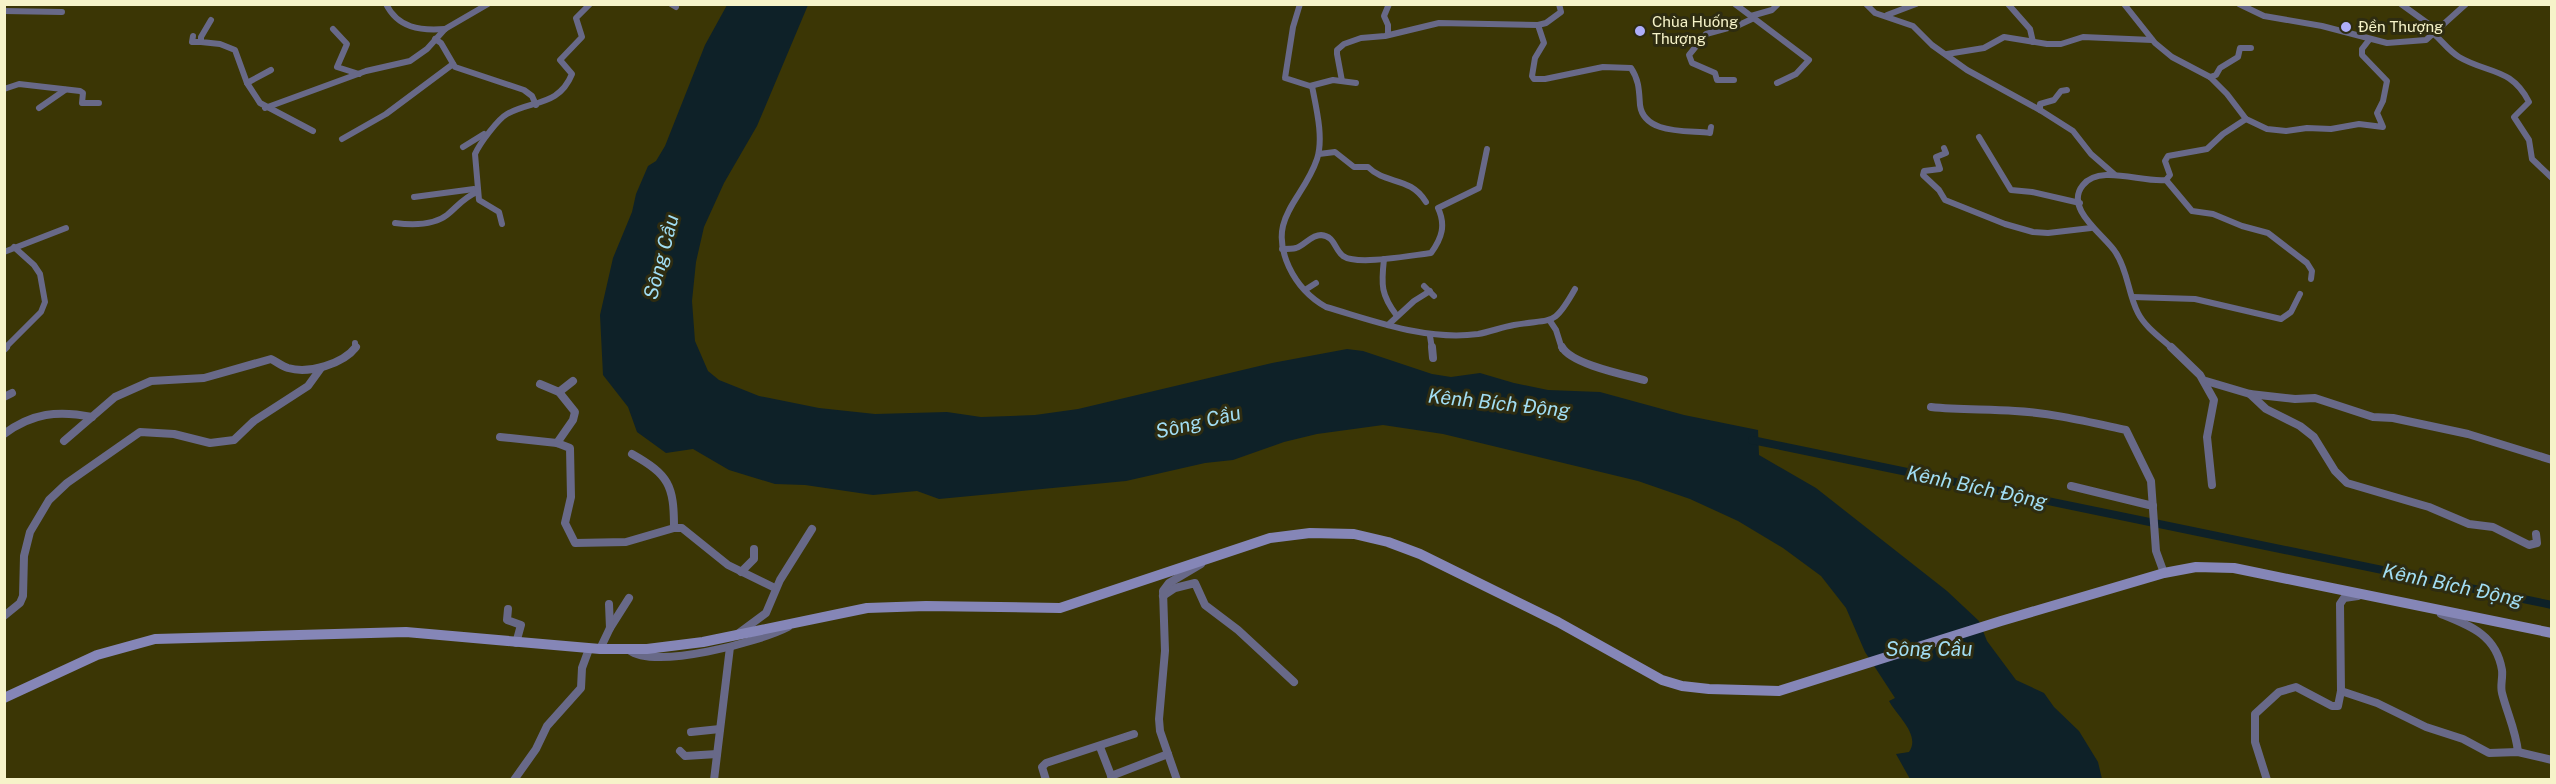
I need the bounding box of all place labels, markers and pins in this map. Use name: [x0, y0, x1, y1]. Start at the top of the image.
place label: Chùa Huống Thượng: [1652, 13, 1738, 47]
place label: Đền Thượng: [2358, 18, 2443, 35]
marker: Đền Thượng: [2339, 20, 2353, 34]
marker: Chùa Huống Thượng: [1633, 24, 1647, 38]

